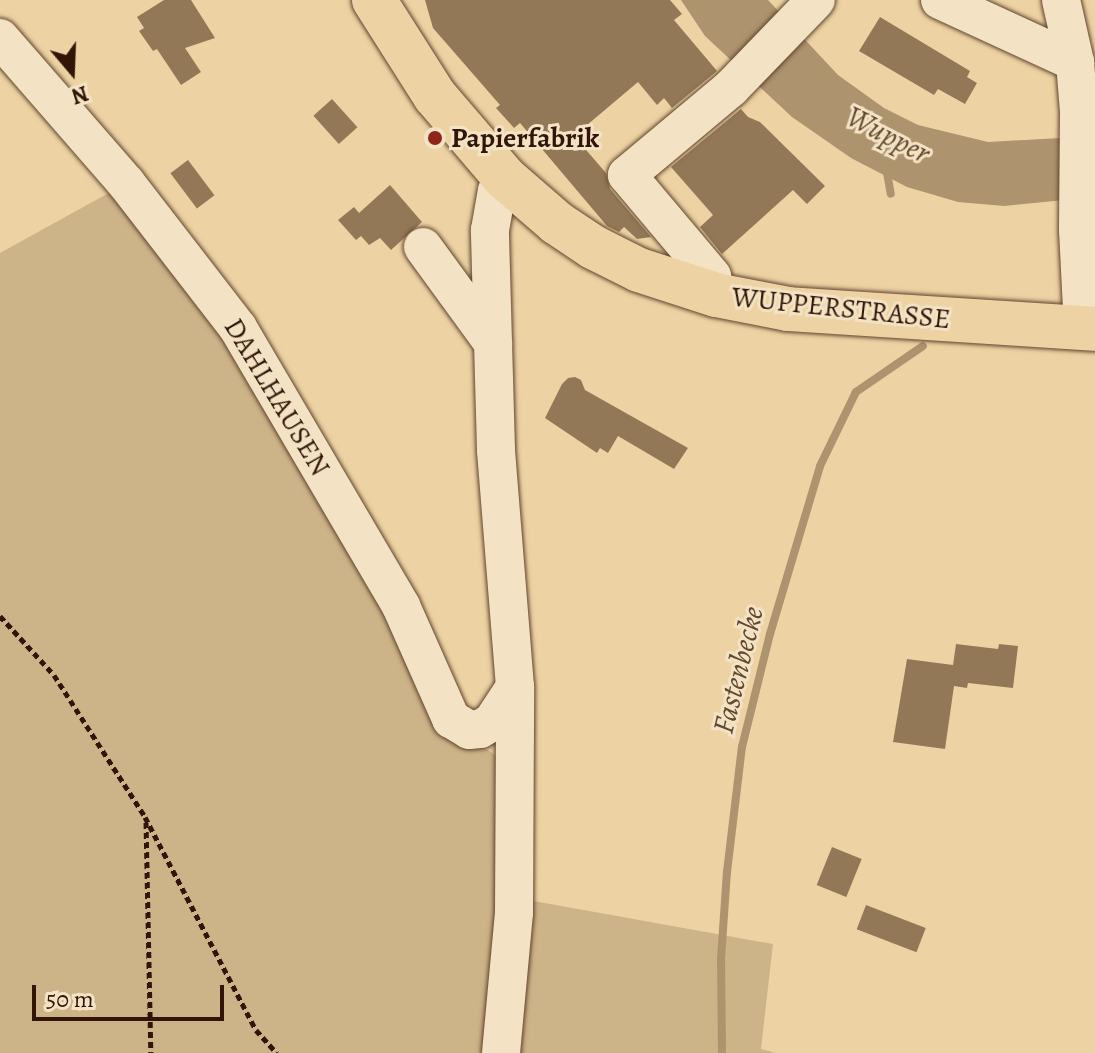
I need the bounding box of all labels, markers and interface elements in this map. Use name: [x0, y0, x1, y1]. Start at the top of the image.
north arrow: [32, 32, 112, 112]
text: N: [67, 78, 92, 111]
water label: Wupper: [840, 99, 936, 171]
place label: Papierfabrik: [451, 121, 599, 155]
marker: Papierfabrik: [426, 129, 444, 147]
street label: WUPPERSTRASSE: [730, 280, 952, 336]
street label: DAHLHAUSEN: [217, 312, 337, 482]
water label: Fastenbecke: [705, 603, 771, 737]
scale bar: [36, 969, 228, 1019]
text: 50 m: [46, 983, 94, 1015]

